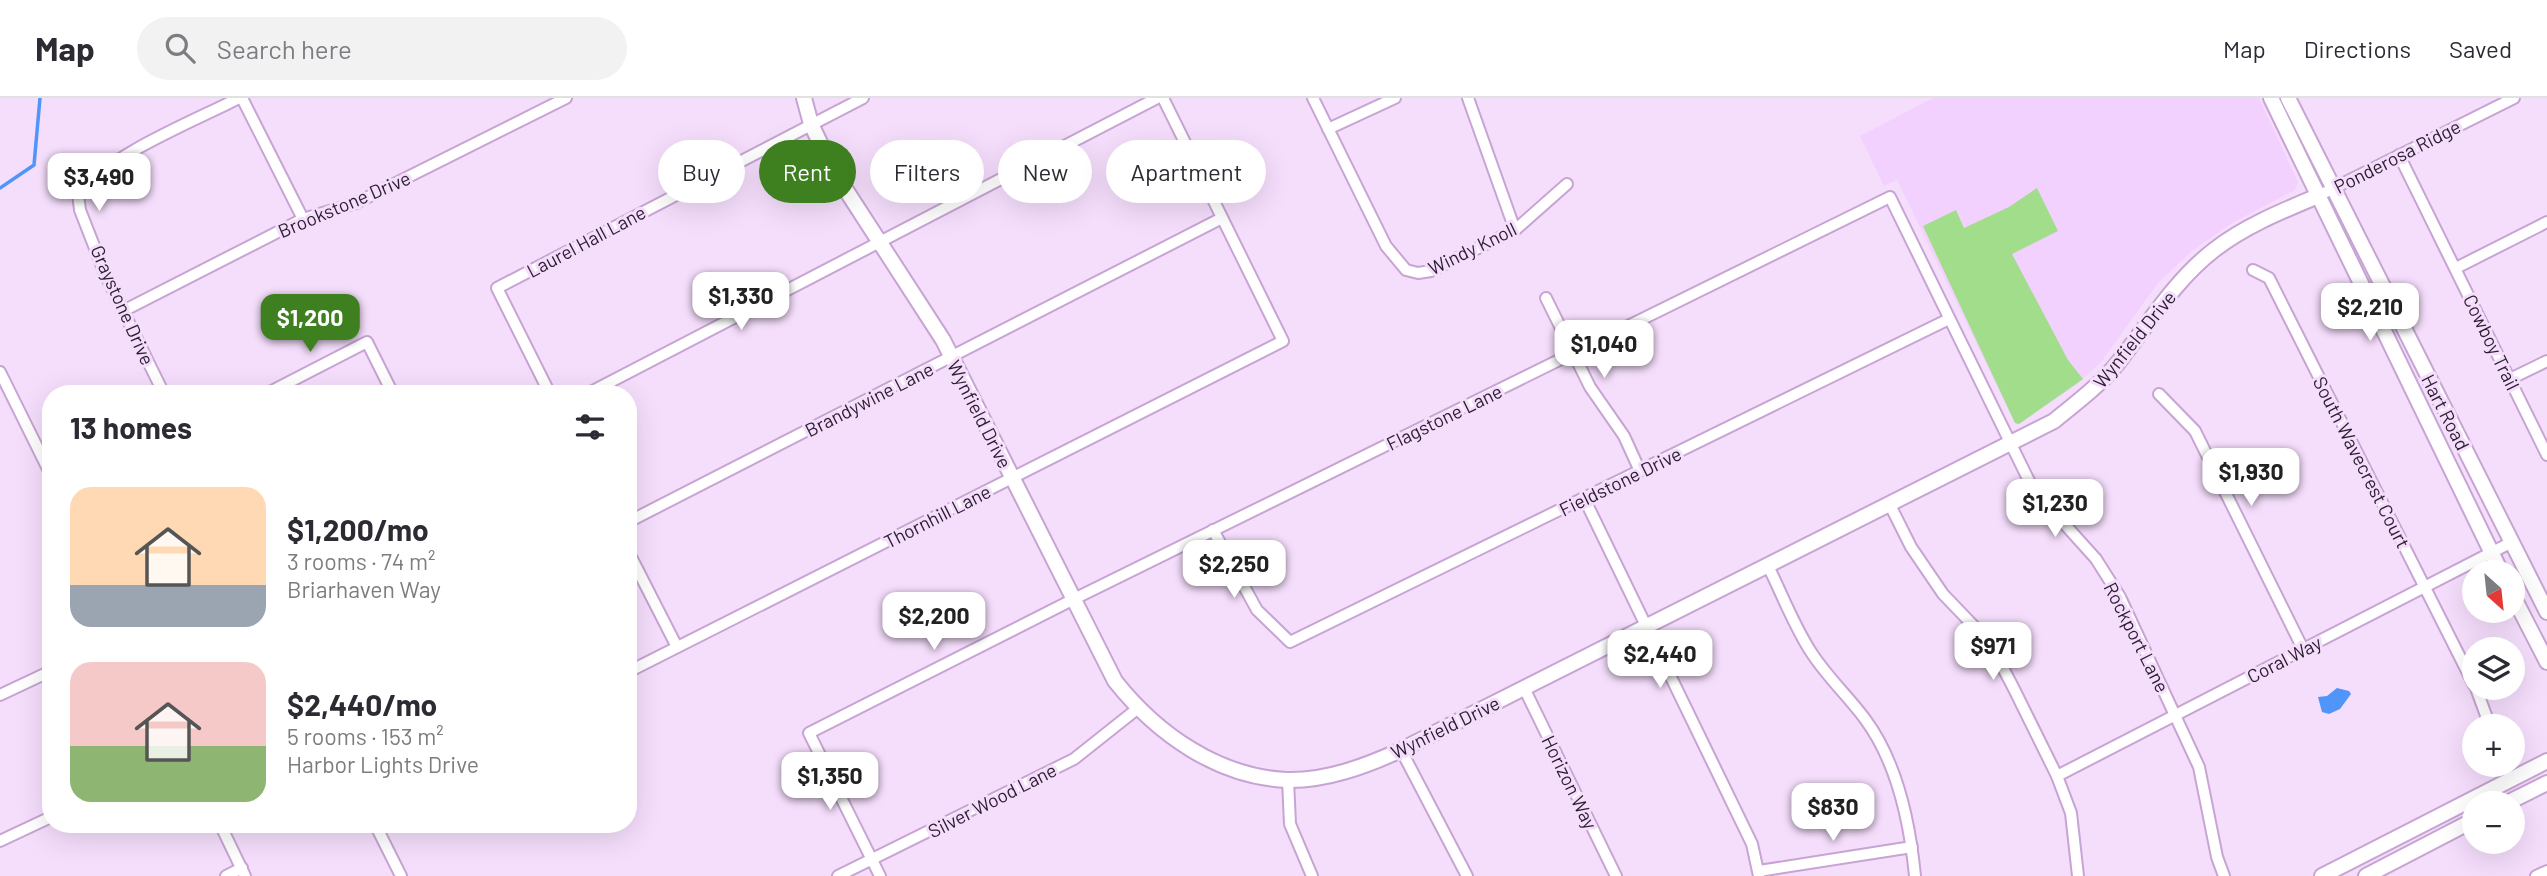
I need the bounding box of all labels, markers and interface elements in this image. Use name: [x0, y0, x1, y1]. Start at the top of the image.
search box: [137, 17, 627, 80]
text: Map: [35, 28, 95, 68]
icon: search: [161, 29, 199, 67]
text: Search here: [217, 33, 352, 64]
text: Map: [2223, 34, 2266, 63]
text: Directions: [2304, 34, 2411, 63]
text: Saved: [2449, 34, 2512, 63]
street label: Ponderosa Ridge: [2330, 114, 2464, 198]
chip: Buy: [658, 140, 745, 203]
chip: Rent: [759, 140, 856, 203]
chip: Filters: [870, 140, 984, 203]
chip: New: [998, 140, 1092, 203]
chip: Apartment: [1106, 140, 1266, 203]
pin: $3,490: [42, 153, 156, 213]
text: $3,490: [64, 162, 134, 190]
street label: Brookstone Drive: [274, 166, 414, 242]
street label: Laurel Hall Lane: [523, 200, 649, 282]
street label: Windy Knoll: [1424, 217, 1520, 279]
street label: Graystone Drive: [86, 242, 160, 368]
pin: $1,330: [684, 272, 798, 332]
text: $1,330: [708, 281, 774, 309]
pin: $2,210: [2313, 284, 2427, 343]
street label: Wynfield Drive: [2088, 286, 2180, 392]
street label: Cowboy Trail: [2459, 290, 2525, 394]
text: $2,210: [2337, 292, 2403, 320]
pin: $1,200: [253, 294, 367, 354]
text: $1,200: [277, 303, 343, 331]
pin: $1,040: [1547, 320, 1661, 380]
text: $1,040: [1571, 329, 1637, 357]
street label: Wynfield Drive: [943, 356, 1017, 472]
street label: Brandywine Lane: [801, 357, 937, 441]
street label: Hart Road: [2417, 370, 2475, 454]
street label: South Wavecrest Court: [2309, 372, 2415, 552]
street label: Flagstone Lane: [1382, 379, 1506, 455]
icon: filters: [571, 408, 609, 446]
text: 13 homes: [70, 409, 192, 445]
street label: Fieldstone Drive: [1555, 442, 1685, 520]
pin: $1,930: [2194, 448, 2308, 508]
text: $1,930: [2218, 457, 2284, 485]
street label: Thornhill Lane: [880, 479, 994, 553]
pin: $1,230: [1998, 480, 2112, 539]
text: $1,230: [2022, 488, 2088, 516]
text: $1,200/mo: [287, 511, 429, 547]
icon: home: [126, 515, 210, 599]
pin: $2,250: [1177, 540, 1291, 600]
text: 3 rooms · 74 m²: [287, 547, 436, 575]
text: $2,250: [1199, 549, 1269, 577]
north arrow: [2462, 560, 2525, 623]
map controls: [2462, 560, 2525, 854]
text: Briarhaven Way: [287, 575, 441, 603]
street label: Rockport Lane: [2099, 578, 2175, 696]
pin: $2,200: [877, 592, 991, 652]
text: $2,200: [898, 601, 970, 629]
pin: $971: [1952, 622, 2034, 682]
pin: $2,440: [1603, 630, 1717, 690]
street label: Coral Way: [2243, 630, 2325, 688]
text: $971: [1970, 631, 2016, 659]
button: layers: [2462, 637, 2525, 700]
text: $2,440: [1623, 639, 1697, 667]
text: $2,440/mo: [287, 686, 437, 722]
icon: home: [126, 690, 210, 774]
street label: Wynfield Drive: [1387, 691, 1503, 763]
button: +: [2462, 714, 2525, 777]
text: 5 rooms · 153 m²: [287, 722, 444, 750]
street label: Horizon Way: [1537, 731, 1603, 833]
text: Harbor Lights Drive: [287, 750, 479, 778]
pin: $1,350: [773, 752, 887, 812]
street label: Silver Wood Lane: [924, 758, 1060, 842]
text: $1,350: [797, 761, 863, 789]
pin: $830: [1792, 784, 1874, 843]
button: −: [2462, 791, 2525, 854]
text: $830: [1807, 792, 1859, 820]

